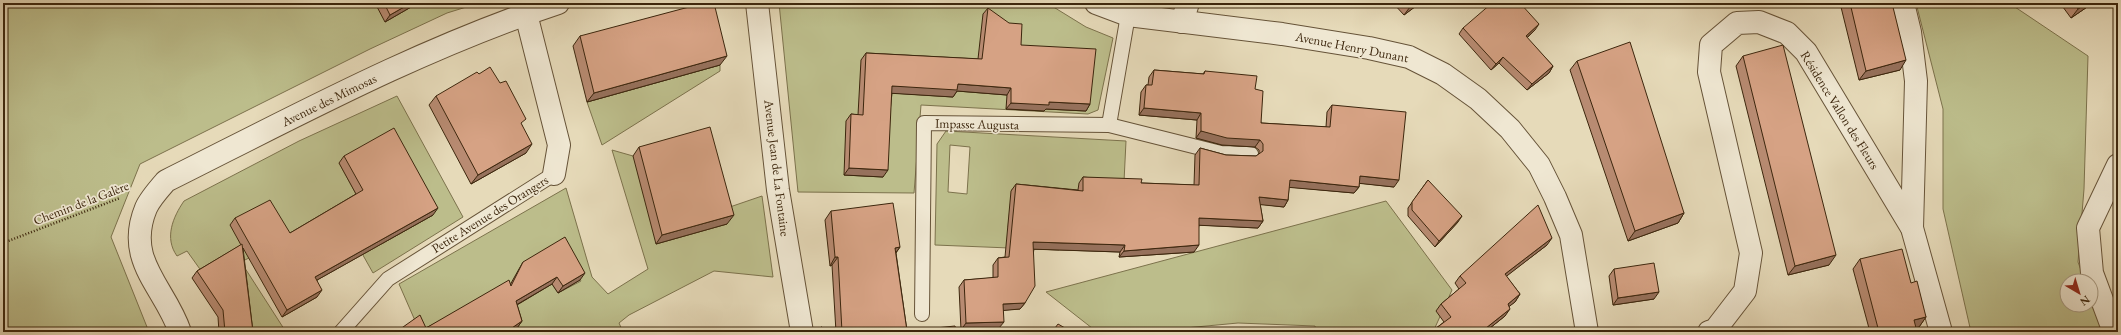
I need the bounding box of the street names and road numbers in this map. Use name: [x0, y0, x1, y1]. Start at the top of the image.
street label: Avenue Henry Dunant: [1293, 28, 1410, 66]
street label: Résidence Vallon des Fleurs: [1797, 48, 1883, 172]
street label: Avenue des Mimosas: [278, 70, 379, 131]
street label: Avenue Jean de La Fontaine: [760, 98, 794, 237]
street label: Impasse Augusta: [935, 115, 1020, 133]
street label: Petite Avenue des Orangers: [428, 171, 552, 257]
street label: Chemin de la Galère: [31, 177, 131, 229]

